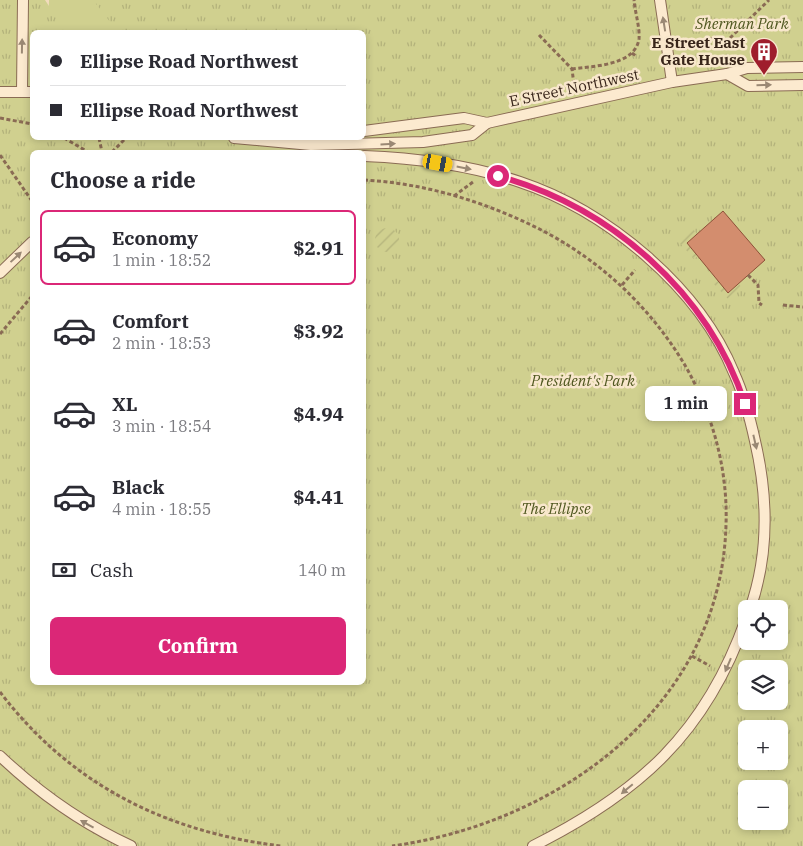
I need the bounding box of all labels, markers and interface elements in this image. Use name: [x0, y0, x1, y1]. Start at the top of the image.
park label: Sherman Park: [694, 14, 789, 33]
one-way arrow: [659, 15, 667, 31]
place label: E Street East Gate House: [652, 33, 745, 69]
building icon: E Street East Gate House: [749, 37, 779, 76]
one-way arrow: [18, 38, 26, 54]
text: Ellipse Road Northwest: [80, 49, 298, 73]
street label: E Street Northwest: [507, 64, 641, 111]
one-way arrow: [756, 81, 772, 89]
text: Ellipse Road Northwest: [80, 98, 298, 122]
one-way arrow: [380, 140, 396, 148]
car: [421, 153, 454, 173]
one-way arrow: [457, 164, 472, 172]
text: Choose a ride: [50, 165, 196, 194]
route start: [487, 165, 509, 187]
icon: car: [52, 225, 97, 270]
text: Economy: [112, 226, 198, 250]
text: $2.91: [293, 236, 344, 260]
text: 1 min · 18:52: [112, 250, 211, 270]
one-way arrow: [9, 251, 21, 263]
icon: car: [52, 308, 97, 353]
text: Comfort: [112, 309, 189, 333]
text: $3.92: [293, 319, 344, 343]
text: 2 min · 18:53: [112, 333, 211, 353]
park label: President's Park: [530, 371, 635, 390]
callout: 1 min: [645, 386, 728, 422]
icon: car: [52, 391, 97, 436]
text: XL: [112, 392, 138, 416]
text: 1 min: [664, 393, 708, 413]
route end: [734, 393, 756, 415]
text: $4.94: [293, 402, 344, 426]
text: 3 min · 18:54: [112, 416, 211, 436]
one-way arrow: [751, 435, 759, 450]
icon: car: [52, 474, 97, 519]
text: Black: [112, 475, 164, 499]
text: $4.41: [293, 485, 344, 509]
text: 4 min · 18:55: [112, 499, 211, 519]
park label: The Ellipse: [521, 499, 591, 518]
icon: cash: [50, 556, 78, 584]
text: Cash: [90, 558, 134, 582]
text: 140 m: [298, 560, 346, 580]
map controls: [738, 600, 788, 830]
button: locate: [738, 600, 788, 650]
button: Confirm: [50, 617, 346, 675]
one-way arrow: [724, 658, 732, 672]
button: layers: [738, 660, 788, 710]
button: +: [738, 720, 788, 770]
button: −: [738, 780, 788, 830]
one-way arrow: [620, 784, 633, 795]
one-way arrow: [80, 820, 95, 828]

